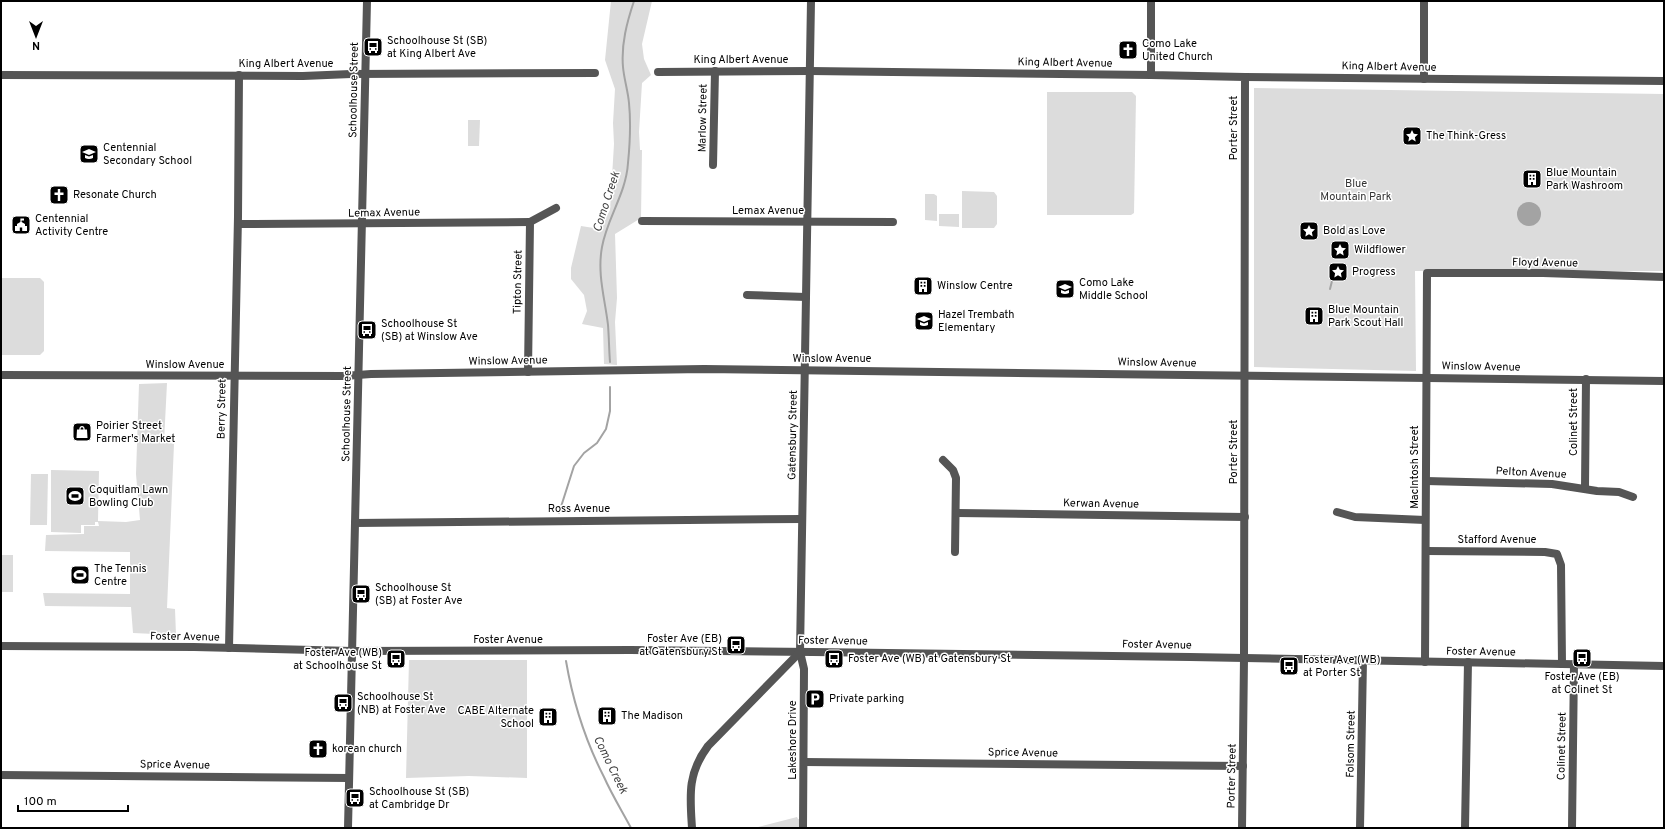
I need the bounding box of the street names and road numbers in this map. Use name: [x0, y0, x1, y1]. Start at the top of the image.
street label: Schoolhouse Street: [346, 42, 362, 138]
street label: King Albert Avenue: [693, 53, 789, 67]
street label: King Albert Avenue: [1017, 55, 1113, 71]
street label: King Albert Avenue: [238, 57, 334, 71]
street label: King Albert Avenue: [1341, 59, 1437, 75]
street label: Marlow Street: [695, 84, 711, 152]
street label: Porter Street: [1227, 96, 1241, 160]
street label: Lemax Avenue: [732, 204, 804, 218]
street label: Lemax Avenue: [348, 205, 420, 221]
street label: Tipton Street: [510, 250, 526, 314]
street label: Floyd Avenue: [1512, 255, 1578, 271]
street label: Winslow Avenue: [792, 352, 872, 366]
street label: Winslow Avenue: [468, 353, 548, 369]
street label: Winslow Avenue: [1117, 355, 1197, 371]
street label: Winslow Avenue: [145, 358, 225, 372]
street label: Winslow Avenue: [1441, 359, 1521, 375]
street label: Schoolhouse Street: [339, 366, 355, 462]
street label: Berry Street: [214, 379, 230, 439]
street label: Colinet Street: [1567, 388, 1581, 456]
street label: Gatensbury Street: [785, 390, 801, 480]
street label: Porter Street: [1227, 420, 1241, 484]
street label: MacIntosh Street: [1408, 425, 1422, 509]
street label: Pelton Avenue: [1495, 464, 1567, 482]
street label: Kerwan Avenue: [1063, 496, 1139, 512]
street label: Ross Avenue: [548, 502, 610, 516]
street label: Stafford Avenue: [1458, 533, 1537, 547]
street label: Foster Avenue: [150, 629, 220, 645]
street label: Foster Avenue: [473, 633, 543, 647]
street label: Foster Avenue: [798, 633, 868, 649]
street label: Foster Avenue: [1122, 637, 1192, 653]
street label: Foster Avenue: [1446, 644, 1516, 660]
street label: Lakeshore Drive: [786, 700, 800, 780]
street label: Folsom Street: [1343, 710, 1359, 778]
street label: Colinet Street: [1554, 712, 1570, 780]
street label: Porter Street: [1224, 744, 1240, 808]
street label: Sprice Avenue: [988, 745, 1058, 761]
street label: Sprice Avenue: [140, 757, 210, 773]

